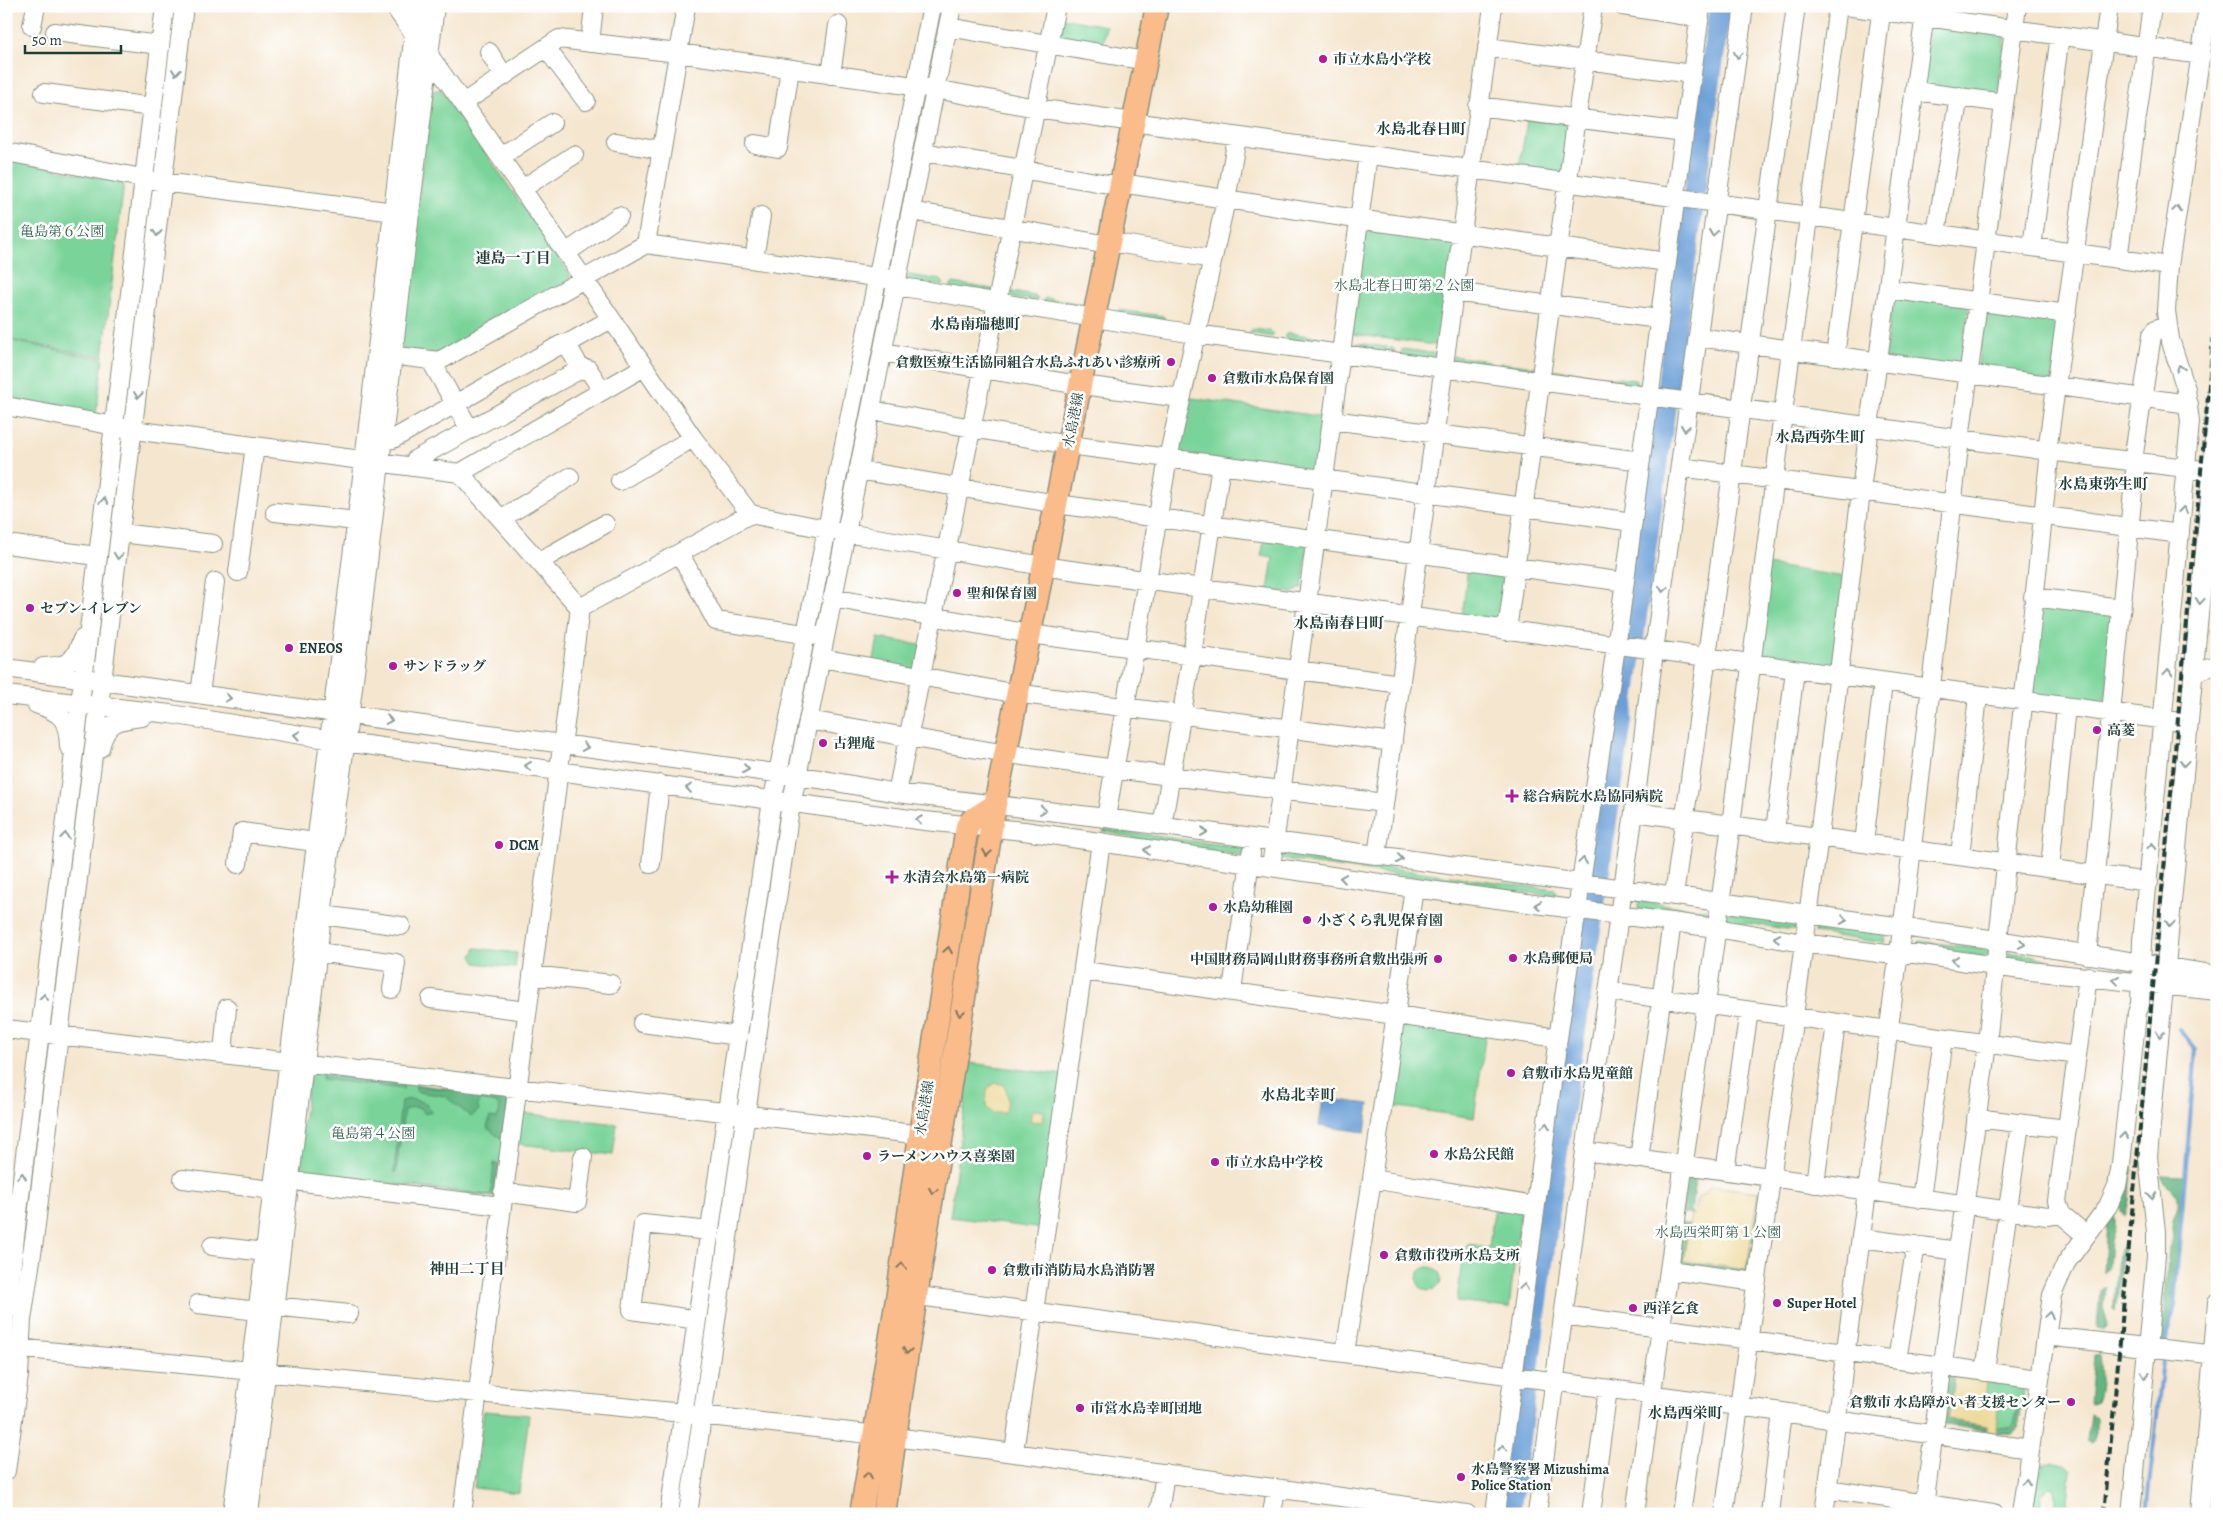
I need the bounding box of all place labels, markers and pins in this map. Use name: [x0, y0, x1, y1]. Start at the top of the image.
place label: 市立水島小学校: [1333, 50, 1431, 69]
marker: 市立水島小学校: [1317, 53, 1329, 65]
place label: 倉敷医療生活協同組合水島ふれあい診療所: [895, 353, 1161, 372]
marker: 倉敷医療生活協同組合水島ふれあい診療所: [1165, 356, 1177, 368]
place label: 倉敷市水島保育園: [1222, 369, 1334, 388]
marker: 倉敷市水島保育園: [1206, 372, 1218, 384]
place label: 聖和保育園: [967, 584, 1037, 603]
marker: 聖和保育園: [951, 587, 963, 599]
place label: セブン-イレブン: [40, 599, 142, 618]
marker: セブン-イレブン: [24, 602, 36, 614]
place label: ENEOS: [299, 639, 343, 658]
marker: ENEOS: [283, 642, 295, 654]
place label: サンドラッグ: [403, 657, 486, 676]
marker: サンドラッグ: [387, 660, 399, 672]
place label: 高菱: [2107, 721, 2135, 740]
marker: 高菱: [2091, 724, 2103, 736]
place label: 古狸庵: [833, 734, 875, 753]
marker: 古狸庵: [817, 737, 829, 749]
place label: 総合病院水島協同病院: [1523, 787, 1663, 806]
marker: 総合病院水島協同病院: [1505, 789, 1519, 803]
place label: DCM: [509, 836, 539, 855]
marker: DCM: [493, 839, 505, 851]
place label: 水清会水島第一病院: [903, 868, 1029, 887]
marker: 水清会水島第一病院: [885, 870, 899, 884]
place label: 水島幼稚園: [1223, 898, 1293, 917]
marker: 水島幼稚園: [1207, 901, 1219, 913]
place label: 小ざくら乳児保育園: [1317, 911, 1443, 930]
marker: 小ざくら乳児保育園: [1301, 914, 1313, 926]
place label: 水島郵便局: [1523, 949, 1593, 968]
place label: 中国財務局岡山財務事務所倉敷出張所: [1190, 950, 1428, 969]
marker: 水島郵便局: [1507, 952, 1519, 964]
marker: 中国財務局岡山財務事務所倉敷出張所: [1432, 953, 1444, 965]
place label: 倉敷市水島児童館: [1521, 1064, 1633, 1083]
marker: 倉敷市水島児童館: [1505, 1067, 1517, 1079]
place label: 水島公民館: [1444, 1145, 1514, 1164]
place label: ラーメンハウス喜楽園: [877, 1147, 1015, 1166]
marker: 水島公民館: [1428, 1148, 1440, 1160]
marker: ラーメンハウス喜楽園: [861, 1150, 873, 1162]
place label: 市立水島中学校: [1225, 1153, 1323, 1172]
marker: 市立水島中学校: [1209, 1156, 1221, 1168]
place label: 倉敷市役所水島支所: [1394, 1246, 1520, 1265]
marker: 倉敷市役所水島支所: [1378, 1249, 1390, 1261]
place label: 倉敷市消防局水島消防署: [1002, 1261, 1156, 1280]
marker: 倉敷市消防局水島消防署: [986, 1264, 998, 1276]
place label: Super Hotel: [1787, 1294, 1857, 1313]
marker: Super Hotel: [1771, 1297, 1783, 1309]
place label: 西洋乞食: [1643, 1299, 1699, 1318]
marker: 西洋乞食: [1627, 1302, 1639, 1314]
place label: 倉敷市 水島障がい者支援センター: [1849, 1393, 2061, 1412]
marker: 倉敷市 水島障がい者支援センター: [2065, 1396, 2077, 1408]
place label: 市営水島幸町団地: [1090, 1399, 1202, 1418]
marker: 市営水島幸町団地: [1074, 1402, 1086, 1414]
place label: 水島警察署 Mizushima Police Station: [1471, 1460, 1609, 1495]
marker: 水島警察署 Mizushima Police Station: [1455, 1471, 1467, 1483]

